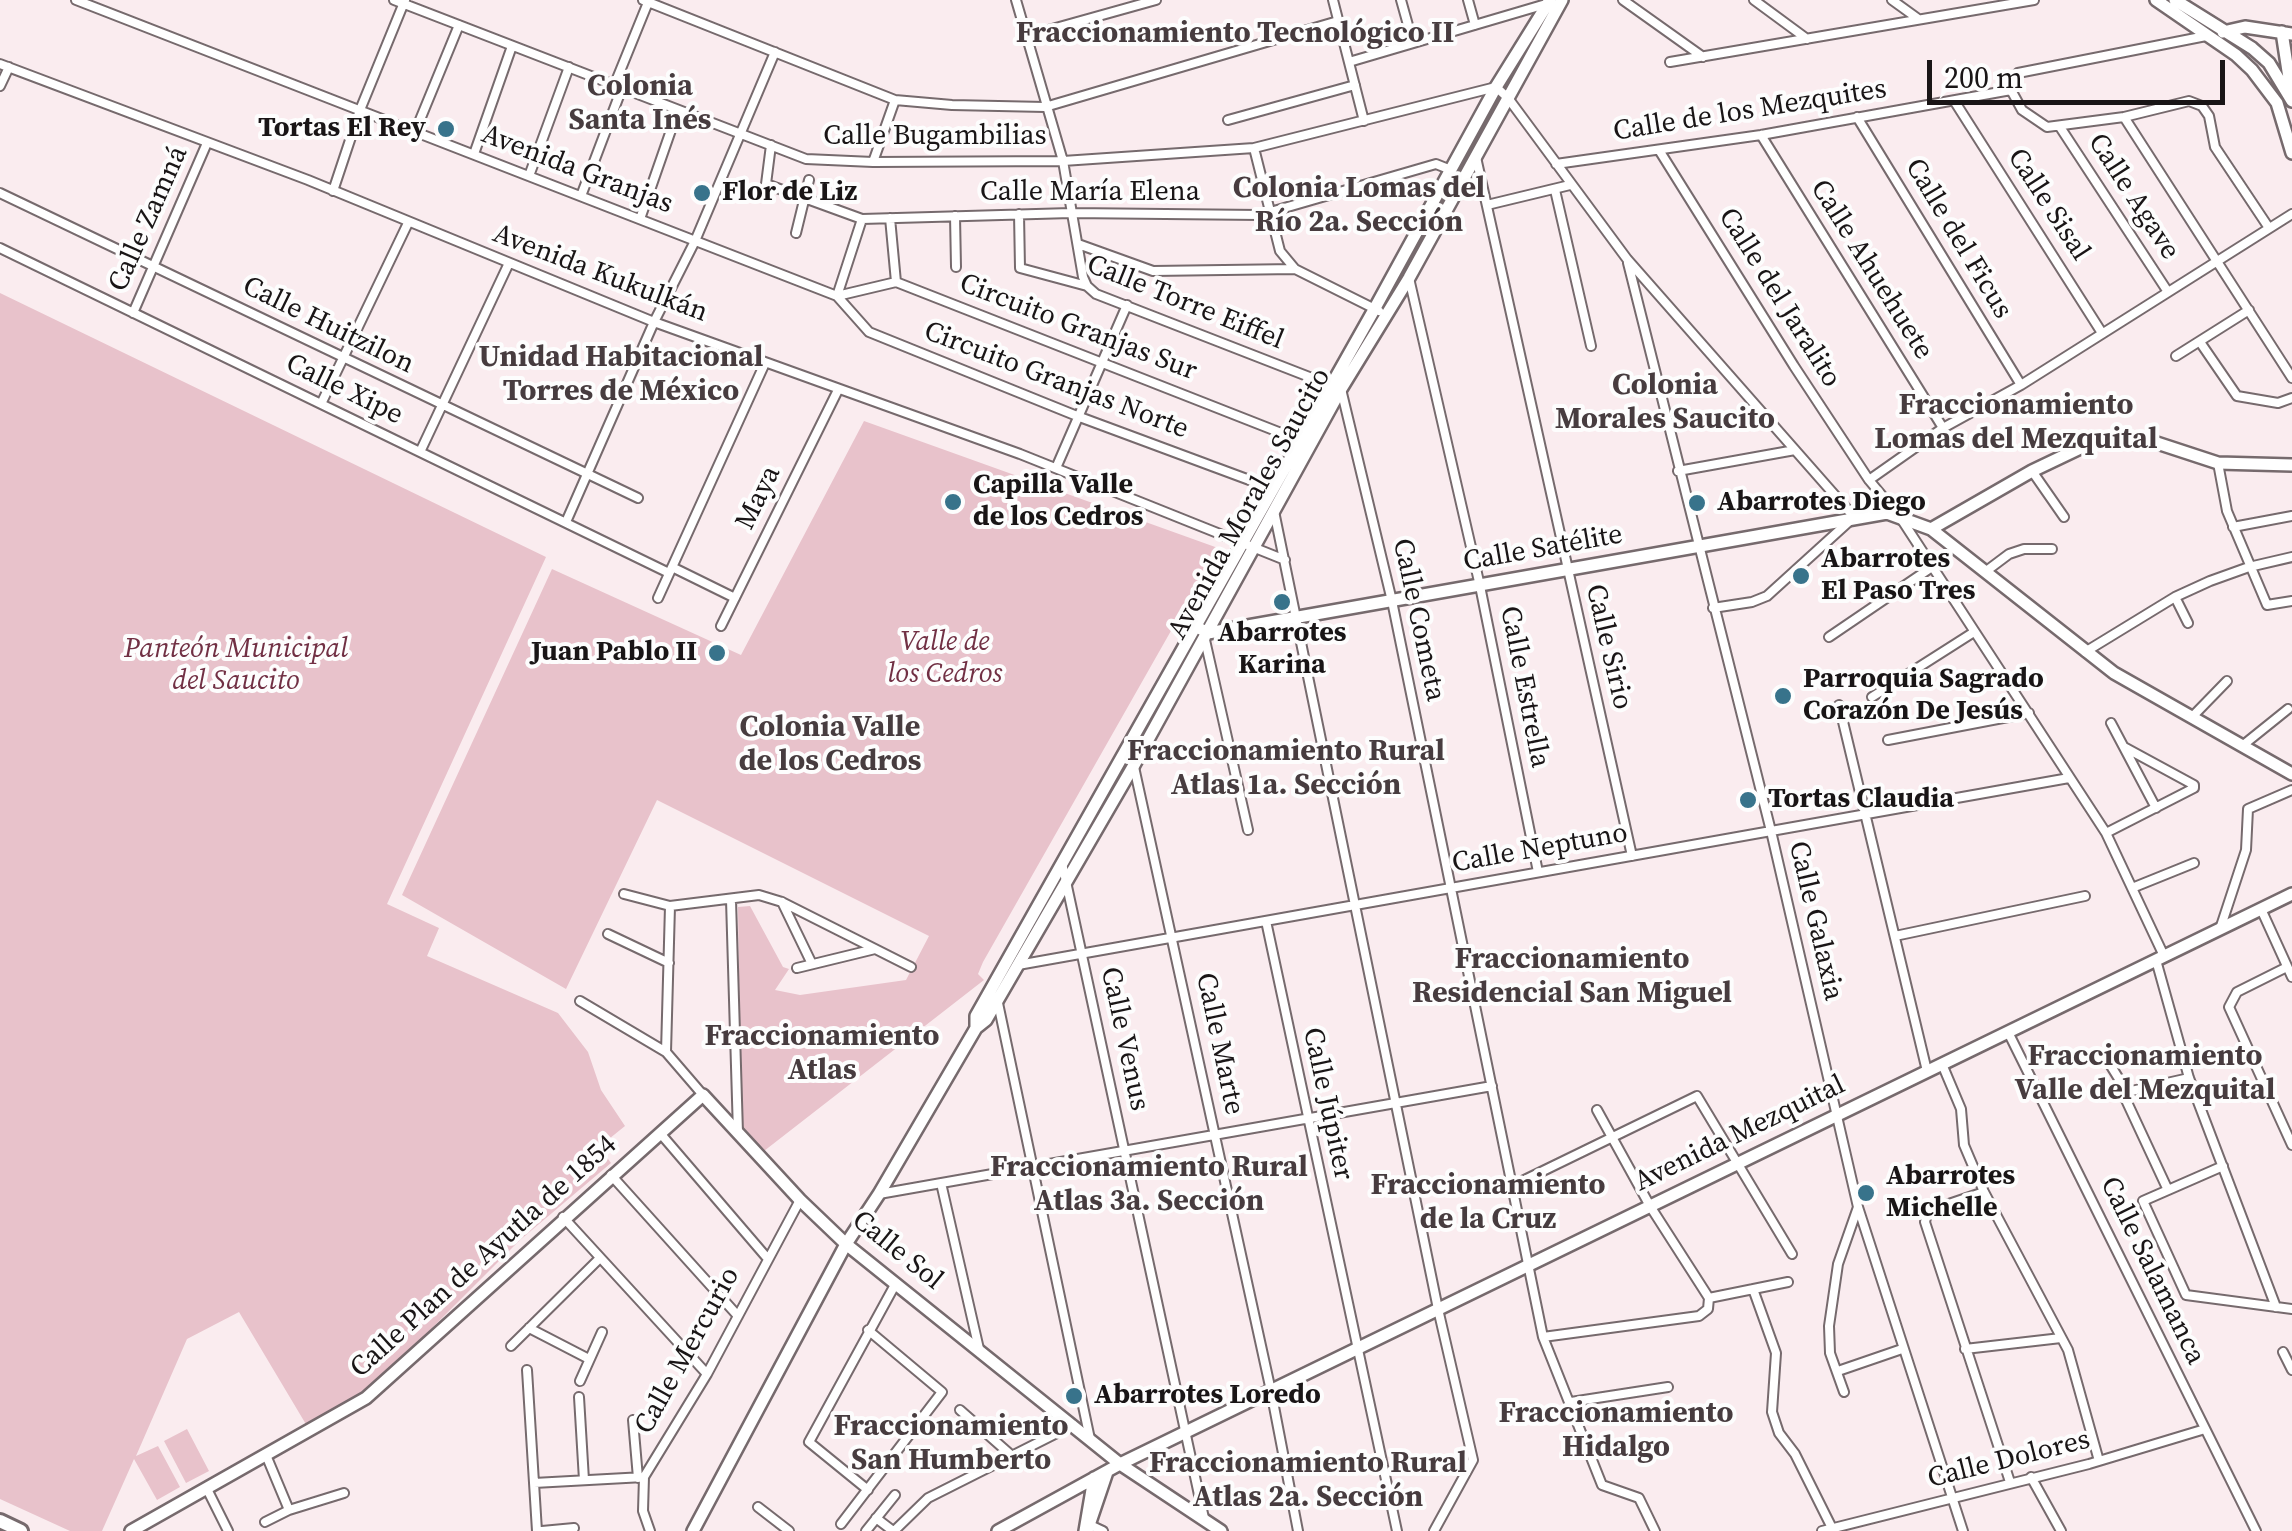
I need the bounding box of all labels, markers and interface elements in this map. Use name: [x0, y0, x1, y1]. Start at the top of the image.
district label: Fraccionamiento Tecnológico II: [1016, 16, 1454, 52]
scale bar: [1932, 40, 2230, 102]
text: 200 m: [1944, 57, 2023, 98]
district label: Colonia Santa Inés: [569, 69, 711, 140]
street label: Calle de los Mezquites: [1611, 73, 1889, 149]
place label: Tortas El Rey: [258, 112, 426, 146]
marker: Tortas El Rey: [435, 118, 457, 140]
street label: Avenida Granjas: [477, 118, 677, 222]
street label: Calle Bugambilias: [823, 120, 1047, 154]
street label: Calle Agave: [2080, 128, 2186, 266]
street label: Calle Zamná: [102, 141, 196, 297]
street label: Calle Sisal: [1999, 143, 2097, 267]
street label: Calle del Ficus: [1897, 153, 2019, 325]
district label: Colonia Lomas del Río 2a. Sección: [1233, 171, 1485, 242]
street label: Calle Ahuehuete: [1802, 174, 1940, 366]
place label: Flor de Liz: [722, 176, 857, 210]
street label: Calle María Elena: [980, 176, 1200, 210]
marker: Flor de Liz: [691, 182, 713, 204]
street label: Calle del Jaralito: [1710, 202, 1848, 394]
street label: Avenida Kukulkán: [488, 218, 712, 330]
street label: Calle Torre Eiffel: [1082, 248, 1288, 358]
street label: Circuito Granjas Sur: [955, 267, 1201, 389]
street label: Calle Huitzilon: [237, 270, 419, 382]
street label: Circuito Granjas Norte: [919, 315, 1193, 447]
district label: Unidad Habitacional Torres de México: [478, 340, 764, 410]
street label: Calle Xipe: [280, 347, 408, 433]
street label: Avenida Morales Saucito: [1161, 363, 1339, 645]
district label: Colonia Morales Saucito: [1555, 368, 1775, 438]
district label: Fraccionamiento Lomas del Mezquital: [1874, 388, 2158, 458]
street label: Maya: [729, 461, 789, 535]
place label: Capilla Valle de los Cedros: [973, 469, 1144, 535]
place label: Abarrotes Diego: [1717, 486, 1926, 520]
marker: Capilla Valle de los Cedros: [942, 491, 964, 513]
marker: Abarrotes Diego: [1686, 492, 1708, 514]
street label: Calle Satélite: [1461, 518, 1625, 580]
street label: Calle Cometa: [1384, 536, 1452, 704]
place label: Abarrotes El Paso Tres: [1821, 543, 1975, 609]
marker: Abarrotes El Paso Tres: [1790, 565, 1812, 587]
street label: Calle Sirio: [1577, 581, 1639, 713]
marker: Abarrotes Karina: [1271, 591, 1293, 613]
street label: Calle Estrella: [1492, 603, 1556, 771]
place label: Abarrotes Karina: [1217, 617, 1347, 683]
park label: Valle de los Cedros: [888, 626, 1002, 692]
park label: Panteón Municipal del Saucito: [124, 633, 348, 699]
place label: Juan Pablo II: [531, 636, 697, 670]
marker: Juan Pablo II: [706, 642, 728, 664]
place label: Parroquia Sagrado Corazón De Jesús: [1803, 663, 2044, 729]
marker: Parroquia Sagrado Corazón De Jesús: [1772, 685, 1794, 707]
district label: Colonia Valle de los Cedros: [739, 710, 921, 780]
district label: Fraccionamiento Rural Atlas 1a. Sección: [1127, 734, 1445, 804]
place label: Tortas Claudia: [1768, 783, 1954, 817]
marker: Tortas Claudia: [1737, 789, 1759, 811]
street label: Calle Neptuno: [1450, 817, 1630, 881]
street label: Calle Galaxia: [1780, 838, 1850, 1004]
district label: Fraccionamiento Residencial San Miguel: [1412, 942, 1732, 1012]
street label: Calle Venus: [1092, 964, 1156, 1114]
street label: Calle Marte: [1188, 970, 1250, 1118]
district label: Fraccionamiento Atlas: [705, 1019, 939, 1090]
street label: Calle Júpiter: [1294, 1025, 1360, 1183]
district label: Fraccionamiento Valle del Mezquital: [2015, 1039, 2275, 1110]
street label: Avenida Mezquital: [1629, 1068, 1851, 1200]
street label: Calle Plan de Ayutla de 1854: [344, 1129, 624, 1385]
district label: Fraccionamiento Rural Atlas 3a. Sección: [990, 1150, 1308, 1220]
place label: Abarrotes Michelle: [1886, 1160, 2015, 1226]
district label: Fraccionamiento de la Cruz: [1371, 1168, 1605, 1238]
street label: Calle Salamanca: [2092, 1172, 2212, 1370]
marker: Abarrotes Michelle: [1855, 1182, 1877, 1204]
street label: Calle Sol: [845, 1204, 949, 1298]
street label: Calle Mercurio: [628, 1262, 748, 1440]
place label: Abarrotes Loredo: [1094, 1379, 1321, 1413]
marker: Abarrotes Loredo: [1063, 1385, 1085, 1407]
district label: Fraccionamiento Hidalgo: [1499, 1396, 1733, 1466]
district label: Fraccionamiento San Humberto: [834, 1409, 1068, 1480]
street label: Calle Dolores: [1924, 1424, 2094, 1496]
district label: Fraccionamiento Rural Atlas 2a. Sección: [1149, 1446, 1467, 1516]

